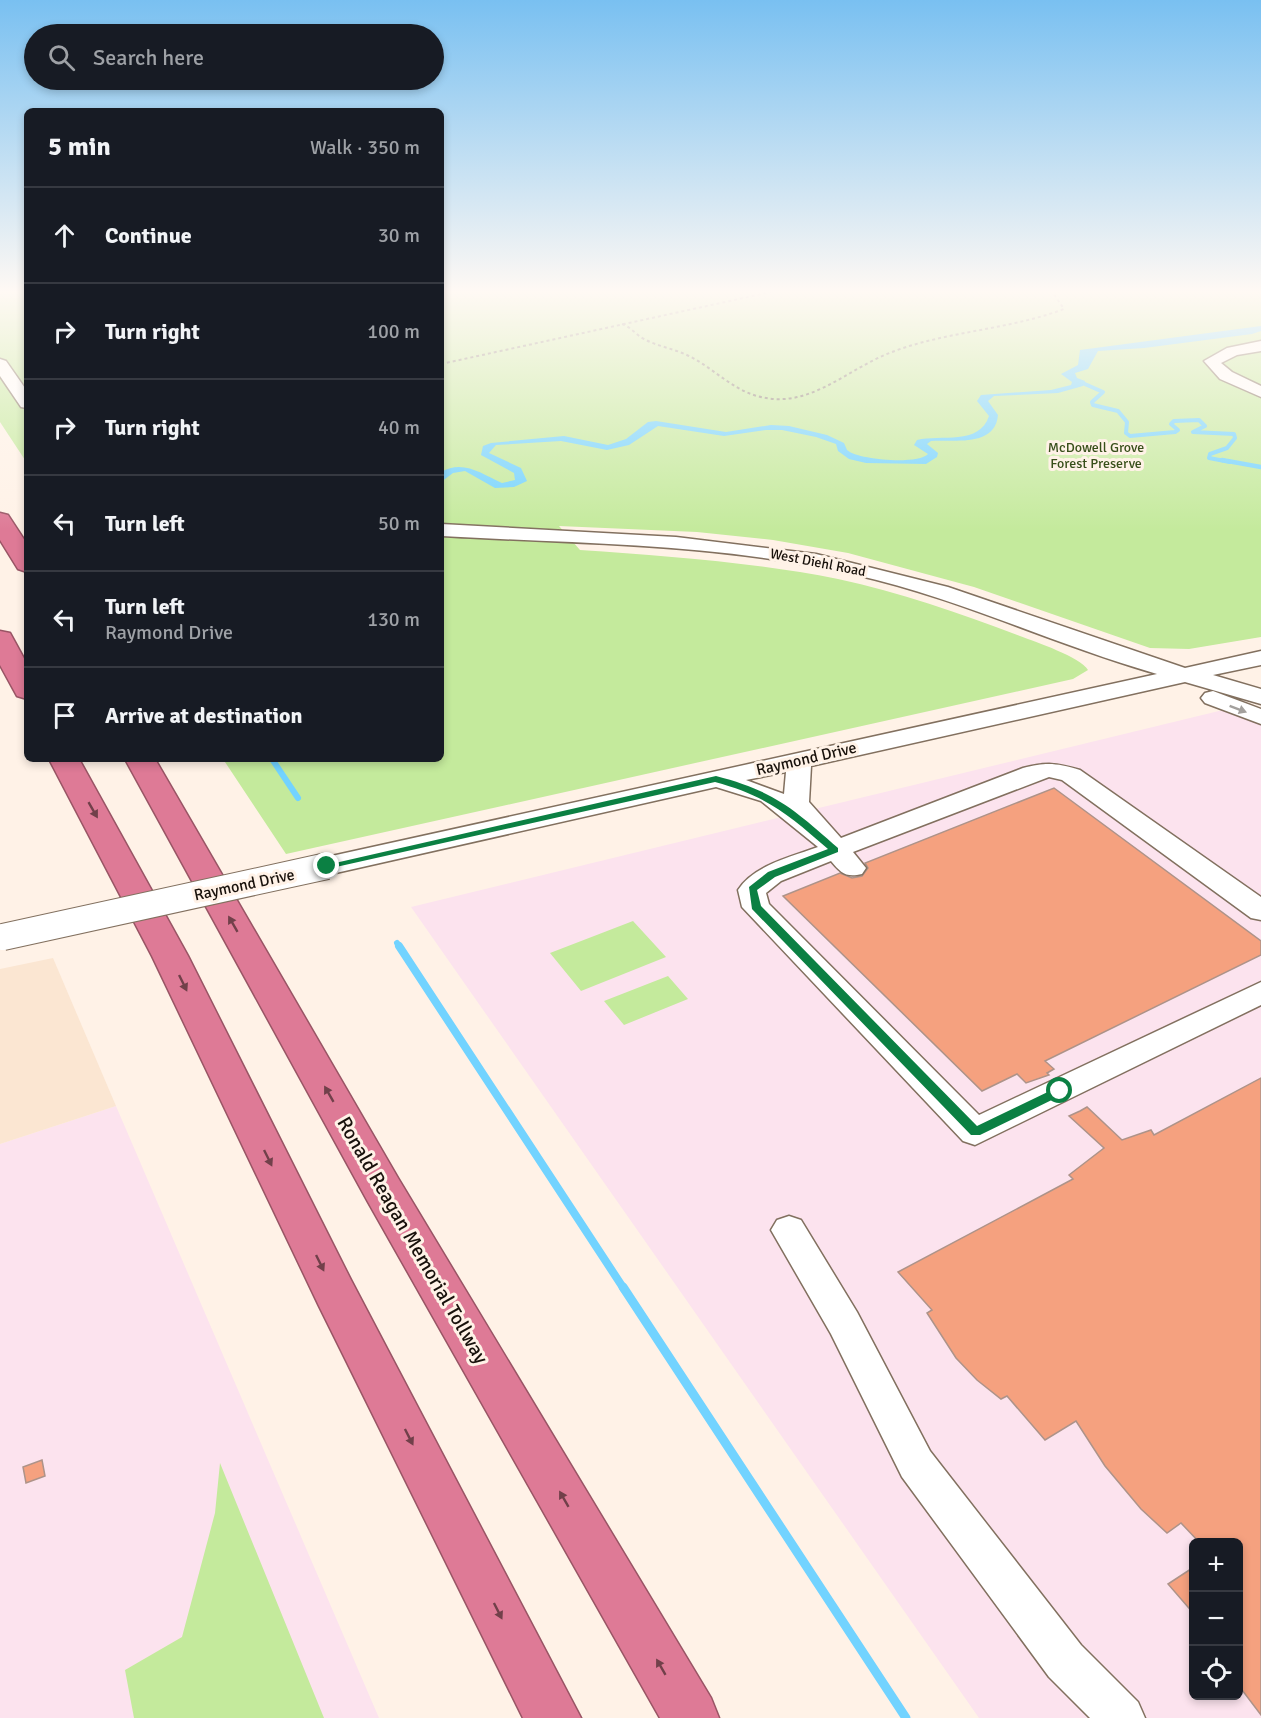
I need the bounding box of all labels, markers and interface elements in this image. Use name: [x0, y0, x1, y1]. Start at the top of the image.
search box: [24, 24, 444, 90]
icon: search: [45, 41, 78, 74]
text: Search here: [93, 44, 204, 71]
text: 5 min: [48, 131, 111, 163]
text: Walk · 350 m: [310, 135, 420, 160]
icon: ahead: [48, 219, 81, 252]
text: Continue: [105, 222, 192, 249]
text: 30 m: [378, 223, 420, 248]
icon: right: [48, 315, 81, 348]
text: Turn right: [105, 318, 200, 345]
text: 100 m: [367, 319, 420, 344]
icon: right: [48, 411, 81, 444]
text: Turn right: [105, 414, 200, 441]
text: 40 m: [378, 415, 420, 440]
park label: McDowell Grove Forest Preserve: [1048, 439, 1144, 472]
icon: left: [48, 507, 81, 540]
text: Turn left: [105, 510, 185, 537]
text: 50 m: [378, 511, 420, 536]
street label: West Diehl Road: [769, 545, 867, 580]
text: Turn left: [105, 593, 185, 620]
icon: left: [48, 603, 81, 636]
text: 130 m: [367, 607, 420, 632]
text: Raymond Drive: [105, 620, 233, 645]
icon: arrive: [48, 699, 81, 732]
text: Arrive at destination: [105, 702, 302, 729]
one-way arrow: [1229, 704, 1247, 714]
street label: Raymond Drive: [754, 738, 858, 780]
one-way arrow: [87, 802, 98, 818]
route end: [313, 852, 339, 878]
street label: Raymond Drive: [192, 865, 296, 905]
one-way arrow: [227, 916, 238, 932]
one-way arrow: [178, 974, 188, 991]
route start: [1046, 1077, 1072, 1103]
one-way arrow: [323, 1086, 334, 1102]
street label: Ronald Reagan Memorial Tollway: [331, 1112, 494, 1369]
one-way arrow: [264, 1150, 273, 1167]
one-way arrow: [316, 1255, 325, 1272]
one-way arrow: [403, 1428, 413, 1446]
one-way arrow: [559, 1490, 569, 1507]
map controls: [1189, 1538, 1243, 1700]
button: +: [1189, 1538, 1243, 1592]
button: −: [1189, 1592, 1243, 1646]
one-way arrow: [493, 1602, 502, 1619]
button: locate: [1189, 1646, 1243, 1700]
one-way arrow: [656, 1659, 667, 1675]

